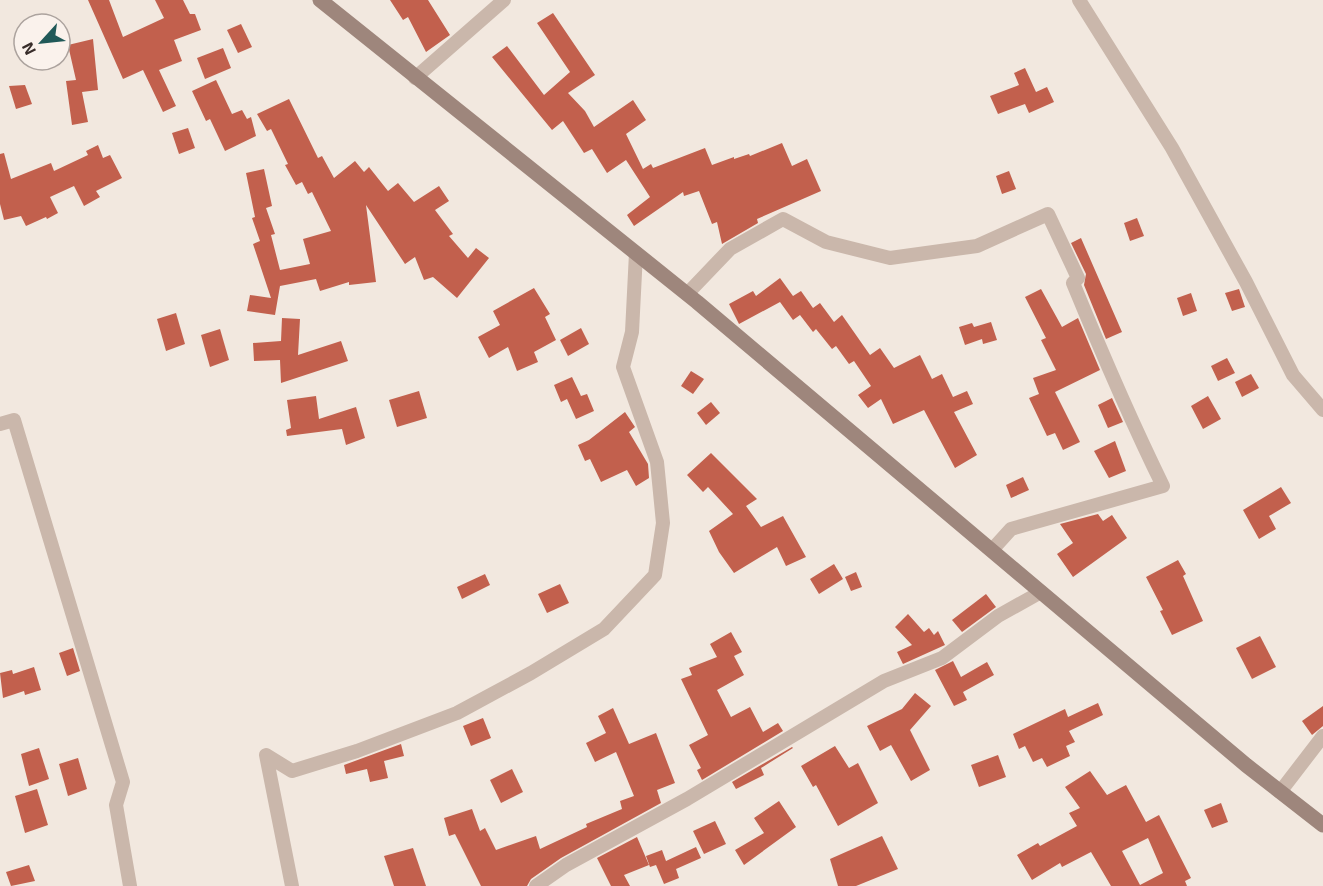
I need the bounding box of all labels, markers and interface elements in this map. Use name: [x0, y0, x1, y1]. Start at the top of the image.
north arrow: [12, 12, 72, 72]
text: N: [17, 40, 39, 59]

